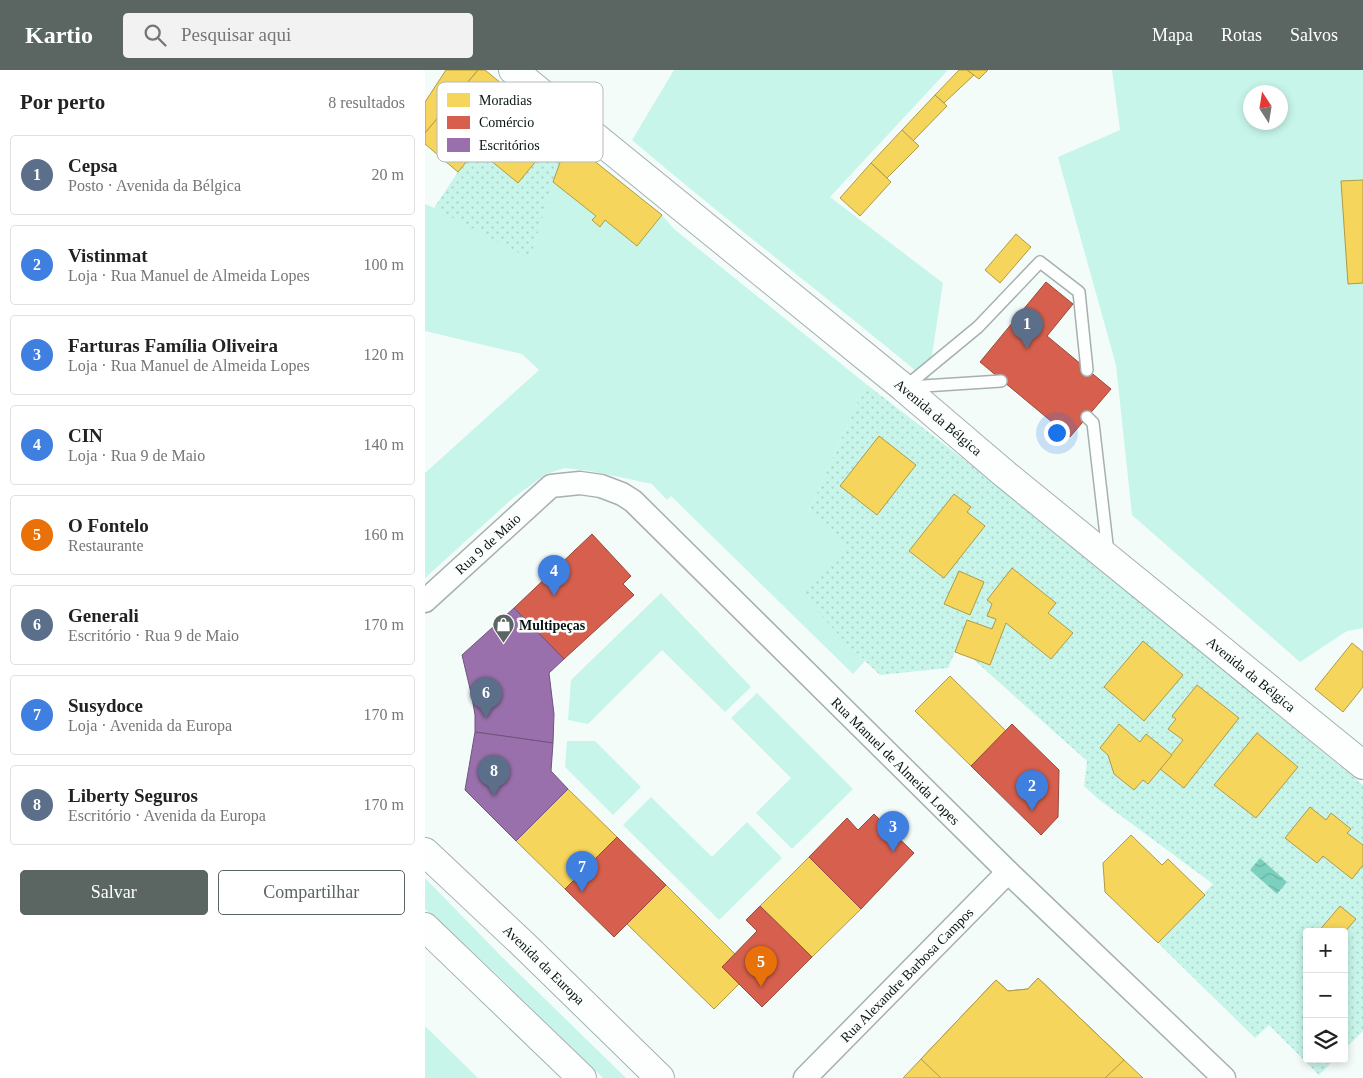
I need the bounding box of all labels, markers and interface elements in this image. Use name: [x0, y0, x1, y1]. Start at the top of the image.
search box: [123, 13, 473, 58]
icon: search: [141, 21, 169, 49]
text: Kartio: [25, 22, 93, 48]
text: Pesquisar aqui: [181, 24, 291, 45]
text: Mapa: [1152, 25, 1193, 45]
text: Rotas: [1221, 25, 1262, 45]
text: Salvos: [1290, 25, 1338, 45]
legend: [437, 82, 603, 162]
north arrow: [1243, 85, 1288, 130]
text: Por perto: [20, 90, 105, 114]
text: Moradias: [479, 93, 532, 108]
text: 8 resultados: [328, 94, 405, 111]
text: Comércio: [479, 115, 534, 130]
text: Escritórios: [479, 138, 540, 153]
text: Cepsa: [68, 155, 118, 176]
text: 1: [33, 166, 41, 183]
text: 20 m: [372, 166, 404, 183]
text: Posto · Avenida da Bélgica: [68, 177, 241, 194]
text: Vistinmat: [68, 245, 148, 266]
text: 2: [33, 256, 41, 273]
text: 100 m: [364, 256, 404, 273]
text: Loja · Rua Manuel de Almeida Lopes: [68, 267, 310, 284]
pin: 1: [1011, 308, 1043, 349]
text: Farturas Família Oliveira: [68, 335, 278, 356]
text: 3: [33, 346, 41, 363]
text: 120 m: [364, 346, 404, 363]
text: Loja · Rua Manuel de Almeida Lopes: [68, 357, 310, 374]
street label: Avenida da Bélgica: [892, 376, 985, 459]
your location: [1044, 420, 1070, 446]
text: CIN: [68, 425, 103, 446]
text: 4: [33, 436, 41, 453]
text: 140 m: [364, 436, 404, 453]
text: Loja · Rua 9 de Maio: [68, 447, 205, 464]
street label: Rua 9 de Maio: [452, 510, 523, 577]
text: O Fontelo: [68, 515, 149, 536]
text: 5: [33, 526, 41, 543]
text: 160 m: [364, 526, 404, 543]
text: Restaurante: [68, 537, 144, 554]
pin: 4: [538, 555, 570, 596]
text: Generali: [68, 605, 139, 626]
shop icon: Multipeças: [491, 613, 515, 644]
text: 6: [33, 616, 41, 633]
text: 170 m: [364, 616, 404, 633]
place label: Multipeças: [519, 618, 586, 633]
text: Escritório · Rua 9 de Maio: [68, 627, 239, 644]
street label: Avenida da Bélgica: [1204, 634, 1299, 715]
pin: 6: [470, 677, 502, 718]
street label: Rua Manuel de Almeida Lopes: [828, 694, 963, 828]
text: Susydoce: [68, 695, 143, 716]
text: 7: [33, 706, 41, 723]
text: 170 m: [364, 706, 404, 723]
text: Loja · Avenida da Europa: [68, 717, 232, 734]
pin: 8: [478, 755, 510, 796]
pin: 2: [1016, 770, 1048, 811]
text: Liberty Seguros: [68, 785, 198, 806]
text: 8: [33, 796, 41, 813]
text: 170 m: [364, 796, 404, 813]
text: Escritório · Avenida da Europa: [68, 807, 266, 824]
pin: 3: [877, 811, 909, 852]
pin: 7: [566, 851, 598, 892]
button: Salvar: [20, 870, 208, 915]
button: Compartilhar: [218, 870, 405, 915]
street label: Rua Alexandre Barbosa Campos: [837, 904, 976, 1045]
street label: Avenida da Europa: [500, 922, 588, 1008]
map controls: [1303, 928, 1348, 1063]
button: +: [1303, 928, 1348, 973]
pin: 5: [745, 946, 777, 987]
button: −: [1303, 973, 1348, 1018]
button: layers: [1303, 1018, 1348, 1063]

